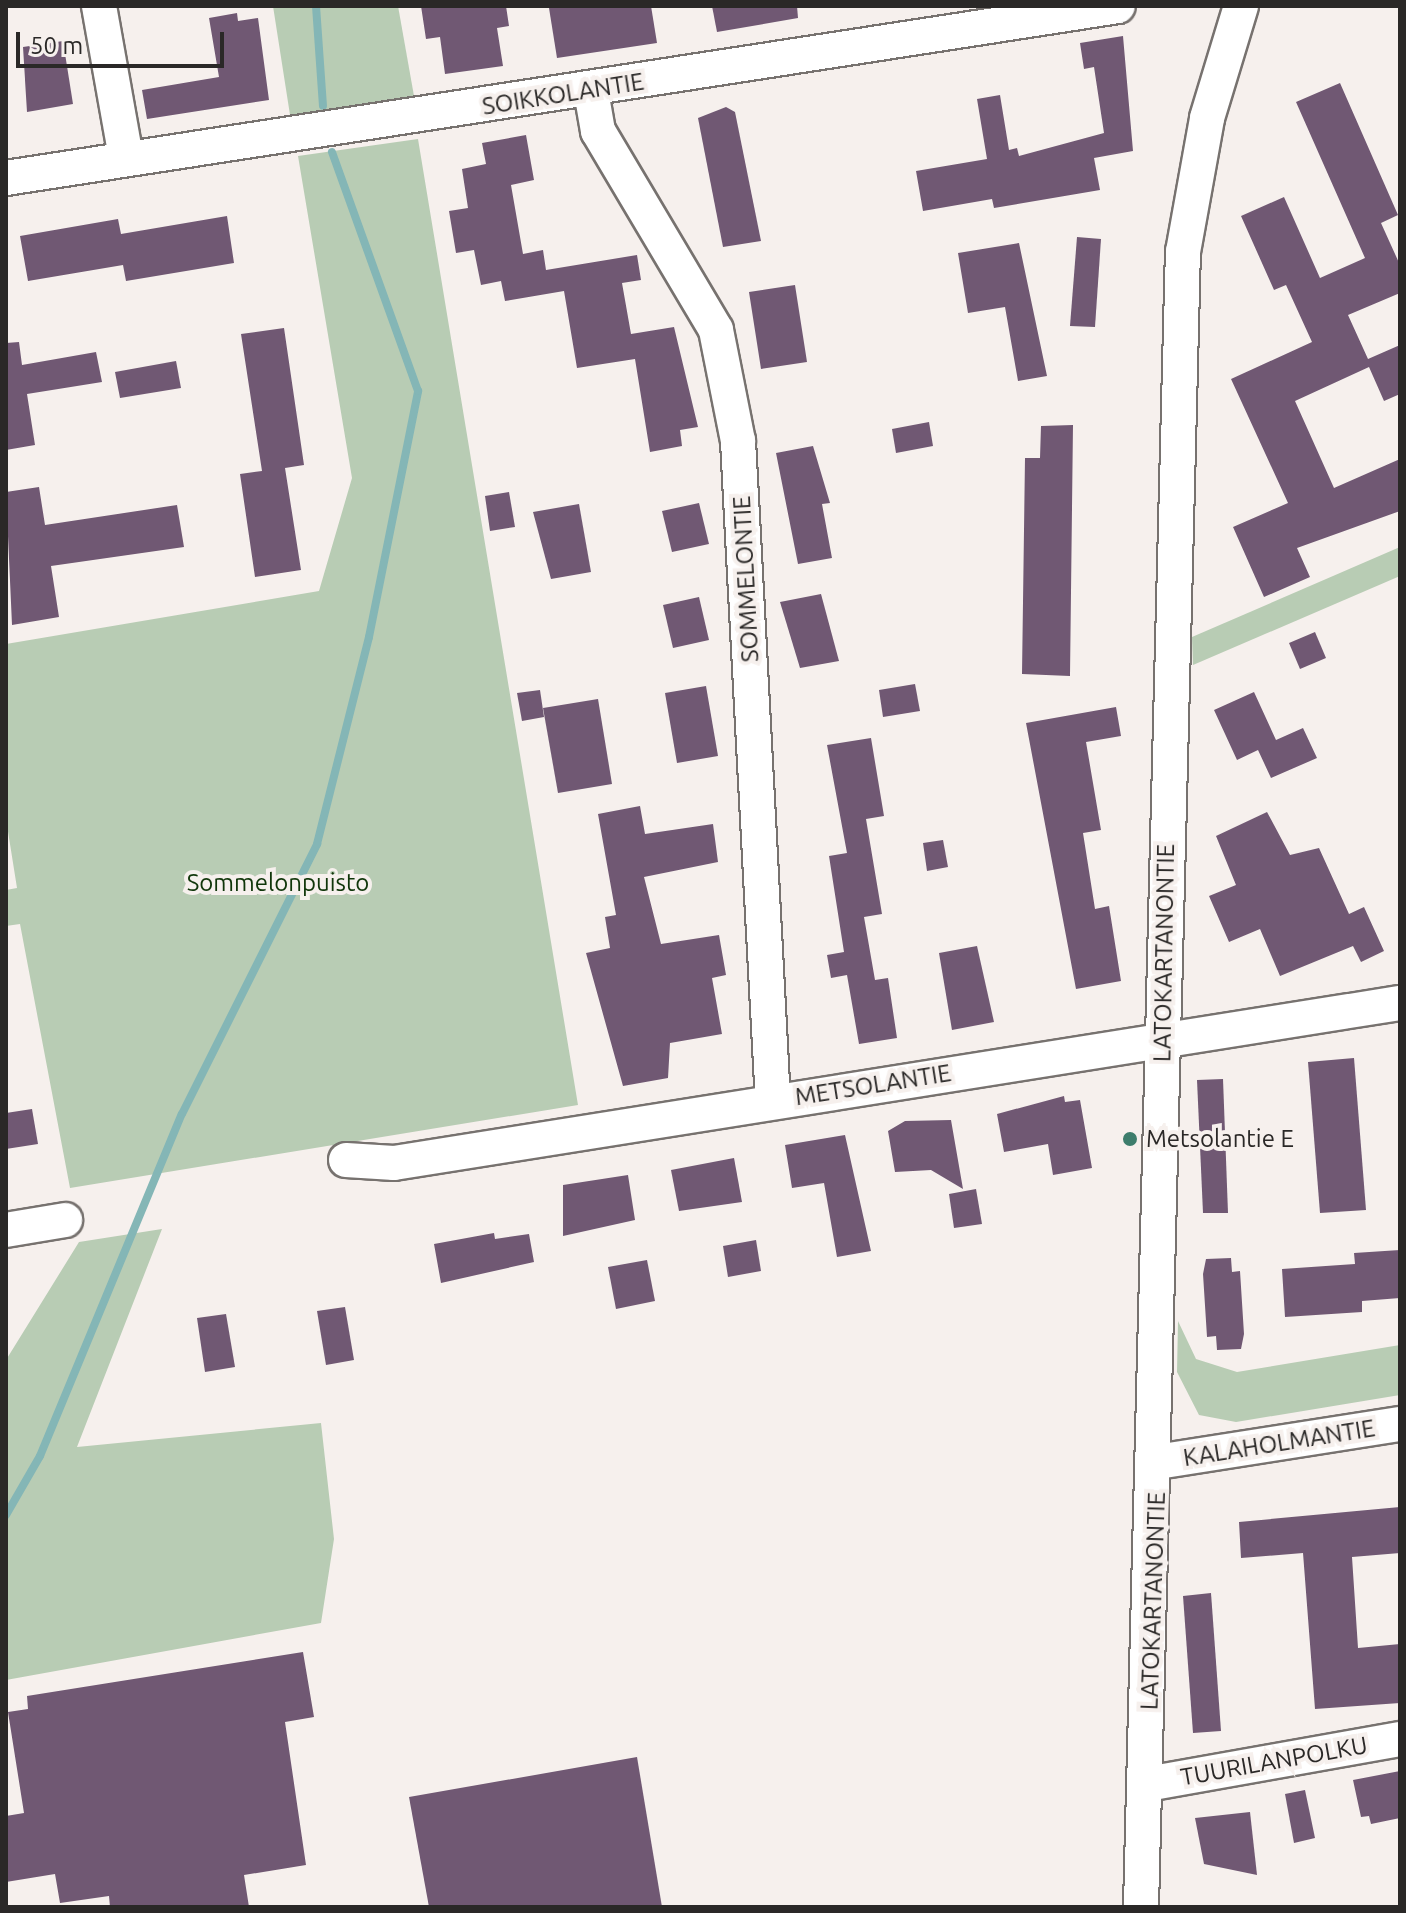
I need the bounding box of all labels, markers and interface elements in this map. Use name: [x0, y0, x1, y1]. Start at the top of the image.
scale bar: [20, 16, 228, 66]
text: 50 m: [30, 32, 83, 59]
street label: SOIKKOLANTIE: [480, 67, 646, 121]
street label: SOMMELONTIE: [727, 495, 765, 663]
street label: LATOKARTANONTIE: [1148, 844, 1180, 1062]
park label: Sommelonpuisto: [187, 869, 369, 897]
street label: METSOLANTIE: [793, 1058, 953, 1112]
place label: Metsolantie E: [1146, 1125, 1294, 1153]
marker: Metsolantie E: [1121, 1130, 1139, 1148]
street label: KALAHOLMANTIE: [1181, 1414, 1377, 1472]
street label: LATOKARTANONTIE: [1135, 1491, 1171, 1711]
street label: TUURILANPOLKU: [1178, 1730, 1370, 1792]

